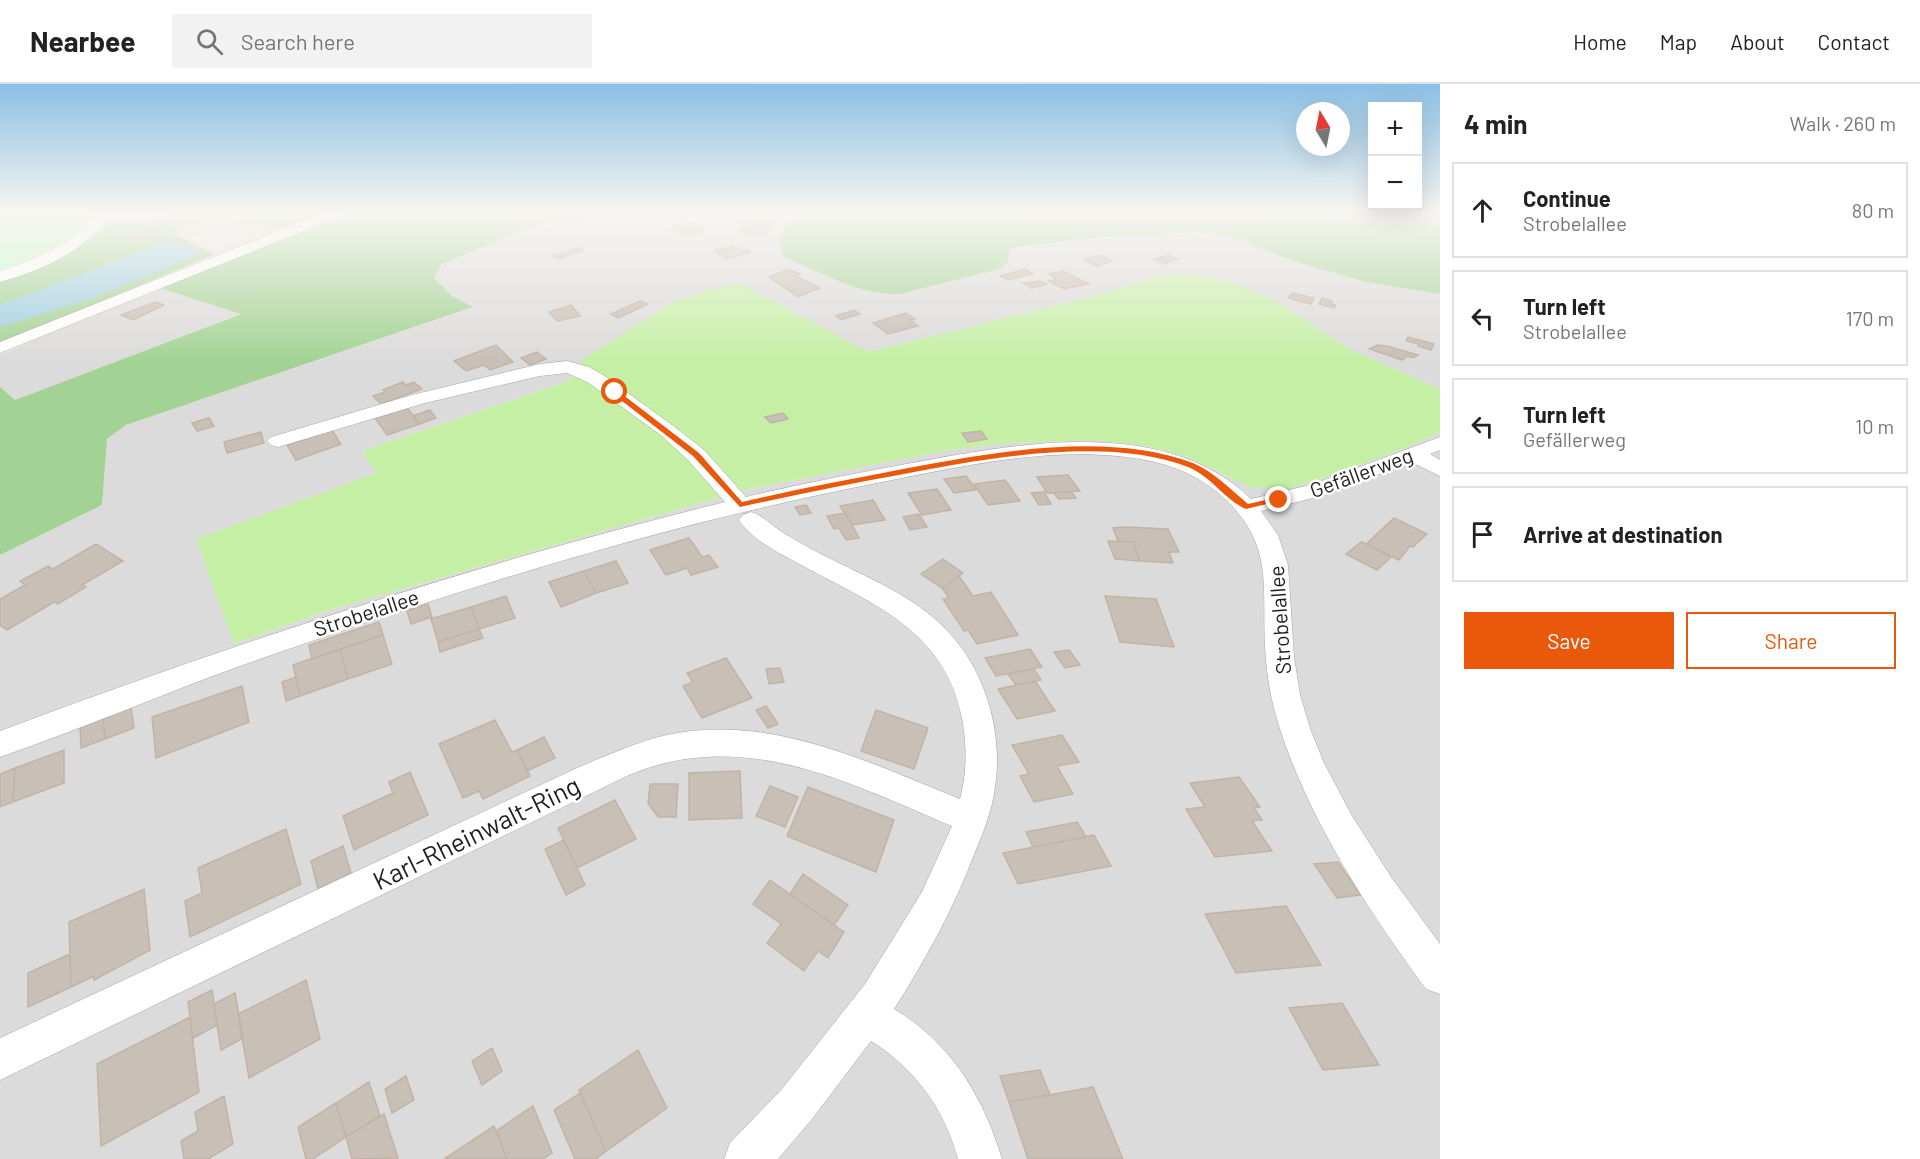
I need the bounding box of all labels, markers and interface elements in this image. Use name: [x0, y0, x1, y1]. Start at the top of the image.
search box: [172, 14, 592, 68]
text: Nearbee: [30, 24, 136, 58]
icon: search: [193, 25, 226, 58]
text: Search here: [241, 28, 355, 54]
text: Home: [1573, 29, 1627, 54]
text: Map: [1660, 29, 1697, 54]
text: About: [1730, 29, 1785, 54]
text: Contact: [1818, 29, 1890, 54]
north arrow: [1296, 102, 1350, 156]
map controls: [1368, 102, 1422, 210]
button: +: [1368, 102, 1422, 156]
text: 4 min: [1464, 108, 1528, 139]
text: Walk · 260 m: [1789, 111, 1896, 135]
button: −: [1368, 156, 1422, 210]
text: Continue: [1523, 185, 1611, 211]
icon: ahead: [1466, 194, 1499, 227]
text: 80 m: [1852, 198, 1894, 222]
text: Strobelallee: [1523, 211, 1627, 235]
text: Turn left: [1523, 293, 1606, 319]
icon: left: [1466, 302, 1499, 335]
text: 170 m: [1846, 306, 1894, 330]
text: Strobelallee: [1523, 319, 1627, 343]
route start: [601, 378, 627, 404]
text: Turn left: [1523, 401, 1606, 427]
icon: left: [1466, 410, 1499, 443]
text: 10 m: [1855, 414, 1894, 438]
text: Gefällerweg: [1523, 427, 1626, 451]
street label: Gefällerweg: [1306, 442, 1416, 502]
route end: [1265, 486, 1291, 512]
icon: arrive: [1466, 518, 1499, 551]
text: Arrive at destination: [1523, 521, 1722, 547]
street label: Strobelallee: [1263, 565, 1295, 675]
street label: Strobelallee: [310, 583, 422, 641]
button: Save: [1464, 612, 1674, 669]
button: Share: [1686, 612, 1896, 669]
street label: Karl-Rheinwalt-Ring: [367, 768, 585, 896]

